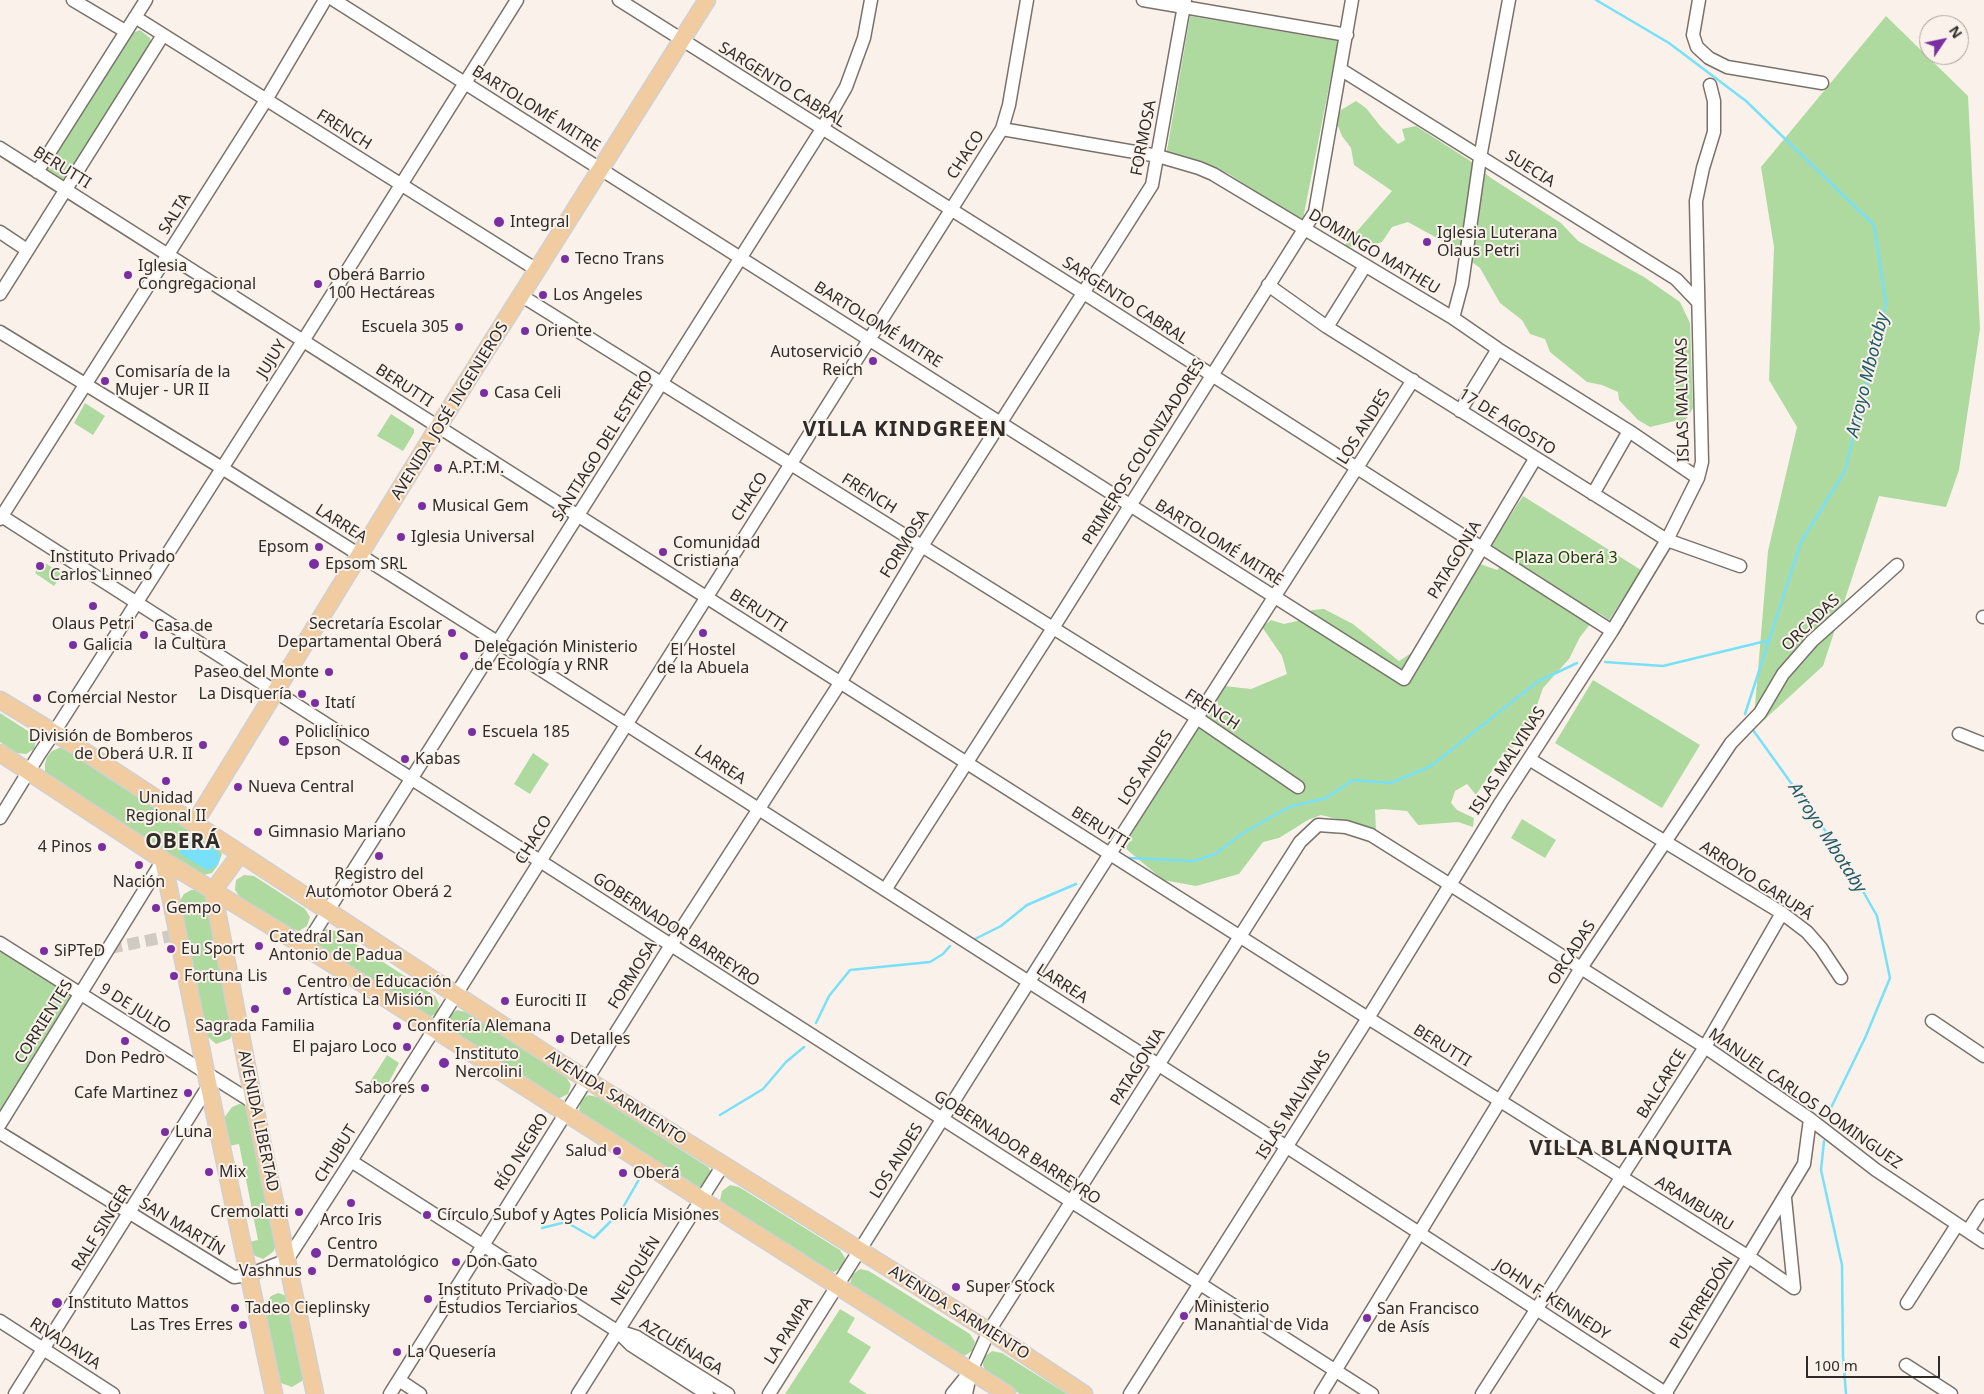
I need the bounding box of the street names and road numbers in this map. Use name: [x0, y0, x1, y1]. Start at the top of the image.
street label: SARGENTO CABRAL: [715, 38, 849, 132]
street label: BARTOLOMÉ MITRE: [468, 62, 604, 156]
street label: FORMOSA: [1127, 98, 1161, 178]
street label: FRENCH: [313, 106, 375, 154]
street label: CHACO: [943, 127, 989, 183]
street label: BERUTTI: [30, 143, 94, 193]
street label: SUECIA: [1502, 146, 1558, 192]
street label: SALTA: [155, 190, 195, 238]
street label: DOMINGO MATHEU: [1305, 205, 1443, 299]
street label: SARGENTO CABRAL: [1058, 253, 1192, 349]
street label: BARTOLOMÉ MITRE: [810, 278, 946, 372]
street label: AVENIDA JOSÉ INGENIEROS: [387, 319, 513, 503]
street label: JUJUY: [253, 336, 291, 382]
street label: ISLAS MALVINAS: [1672, 337, 1694, 463]
street label: PRIMEROS COLONIZADORES: [1079, 356, 1209, 548]
street label: BERUTTI: [372, 360, 436, 412]
street label: SANTIAGO DEL ESTERO: [549, 367, 657, 525]
street label: 17 DE AGOSTO: [1455, 384, 1559, 460]
street label: LOS ANDES: [1333, 386, 1395, 468]
street label: CHACO: [728, 469, 772, 525]
street label: FRENCH: [838, 470, 900, 518]
street label: BARTOLOMÉ MITRE: [1151, 496, 1287, 590]
street label: LARREA: [311, 501, 371, 547]
street label: FORMOSA: [877, 506, 933, 582]
street label: PATAGONIA: [1424, 518, 1486, 602]
street label: BERUTTI: [726, 585, 790, 637]
street label: ORCADAS: [1778, 591, 1844, 655]
street label: FRENCH: [1181, 685, 1243, 735]
street label: ISLAS MALVINAS: [1466, 703, 1550, 819]
street label: LOS ANDES: [1115, 727, 1177, 809]
street label: LARREA: [691, 741, 749, 789]
street label: BERUTTI: [1068, 803, 1132, 853]
street label: CHACO: [512, 812, 556, 868]
street label: ARROYO GARUPÁ: [1696, 837, 1816, 925]
street label: GOBERNADOR BARREYRO: [589, 869, 763, 991]
street label: ORCADAS: [1544, 917, 1600, 989]
street label: FORMOSA: [605, 937, 661, 1013]
street label: LARREA: [1033, 960, 1091, 1008]
street label: CORRIENTES: [11, 977, 77, 1067]
street label: 9 DE JULIO: [96, 980, 174, 1038]
street label: BERUTTI: [1410, 1021, 1474, 1071]
street label: PATAGONIA: [1107, 1025, 1169, 1109]
street label: MANUEL CARLOS DOMINGUEZ: [1705, 1025, 1905, 1173]
street label: BALCARCE: [1633, 1046, 1691, 1122]
street label: AVENIDA SARMIENTO: [542, 1047, 690, 1149]
street label: ISLAS MALVINAS: [1253, 1047, 1335, 1163]
street label: AVENIDA LIBERTAD: [234, 1049, 282, 1193]
street label: GOBERNADOR BARREYRO: [930, 1087, 1104, 1209]
street label: RÍO NEGRO: [491, 1110, 553, 1194]
street label: LOS ANDES: [866, 1120, 928, 1202]
street label: CHUBUT: [311, 1121, 361, 1187]
street label: ARAMBURU: [1651, 1172, 1737, 1236]
street label: RALF SINGER: [68, 1181, 136, 1275]
street label: SAN MARTÍN: [136, 1194, 228, 1260]
street label: NEUQUÉN: [607, 1233, 665, 1309]
street label: PUEYRREDÓN: [1666, 1254, 1738, 1352]
street label: JOHN F. KENNEDY: [1491, 1256, 1613, 1344]
street label: AVENIDA SARMIENTO: [885, 1262, 1033, 1364]
street label: LA PAMPA: [761, 1294, 817, 1368]
street label: RIVADAVIA: [26, 1314, 104, 1374]
street label: AZCUÉNAGA: [636, 1315, 726, 1379]

